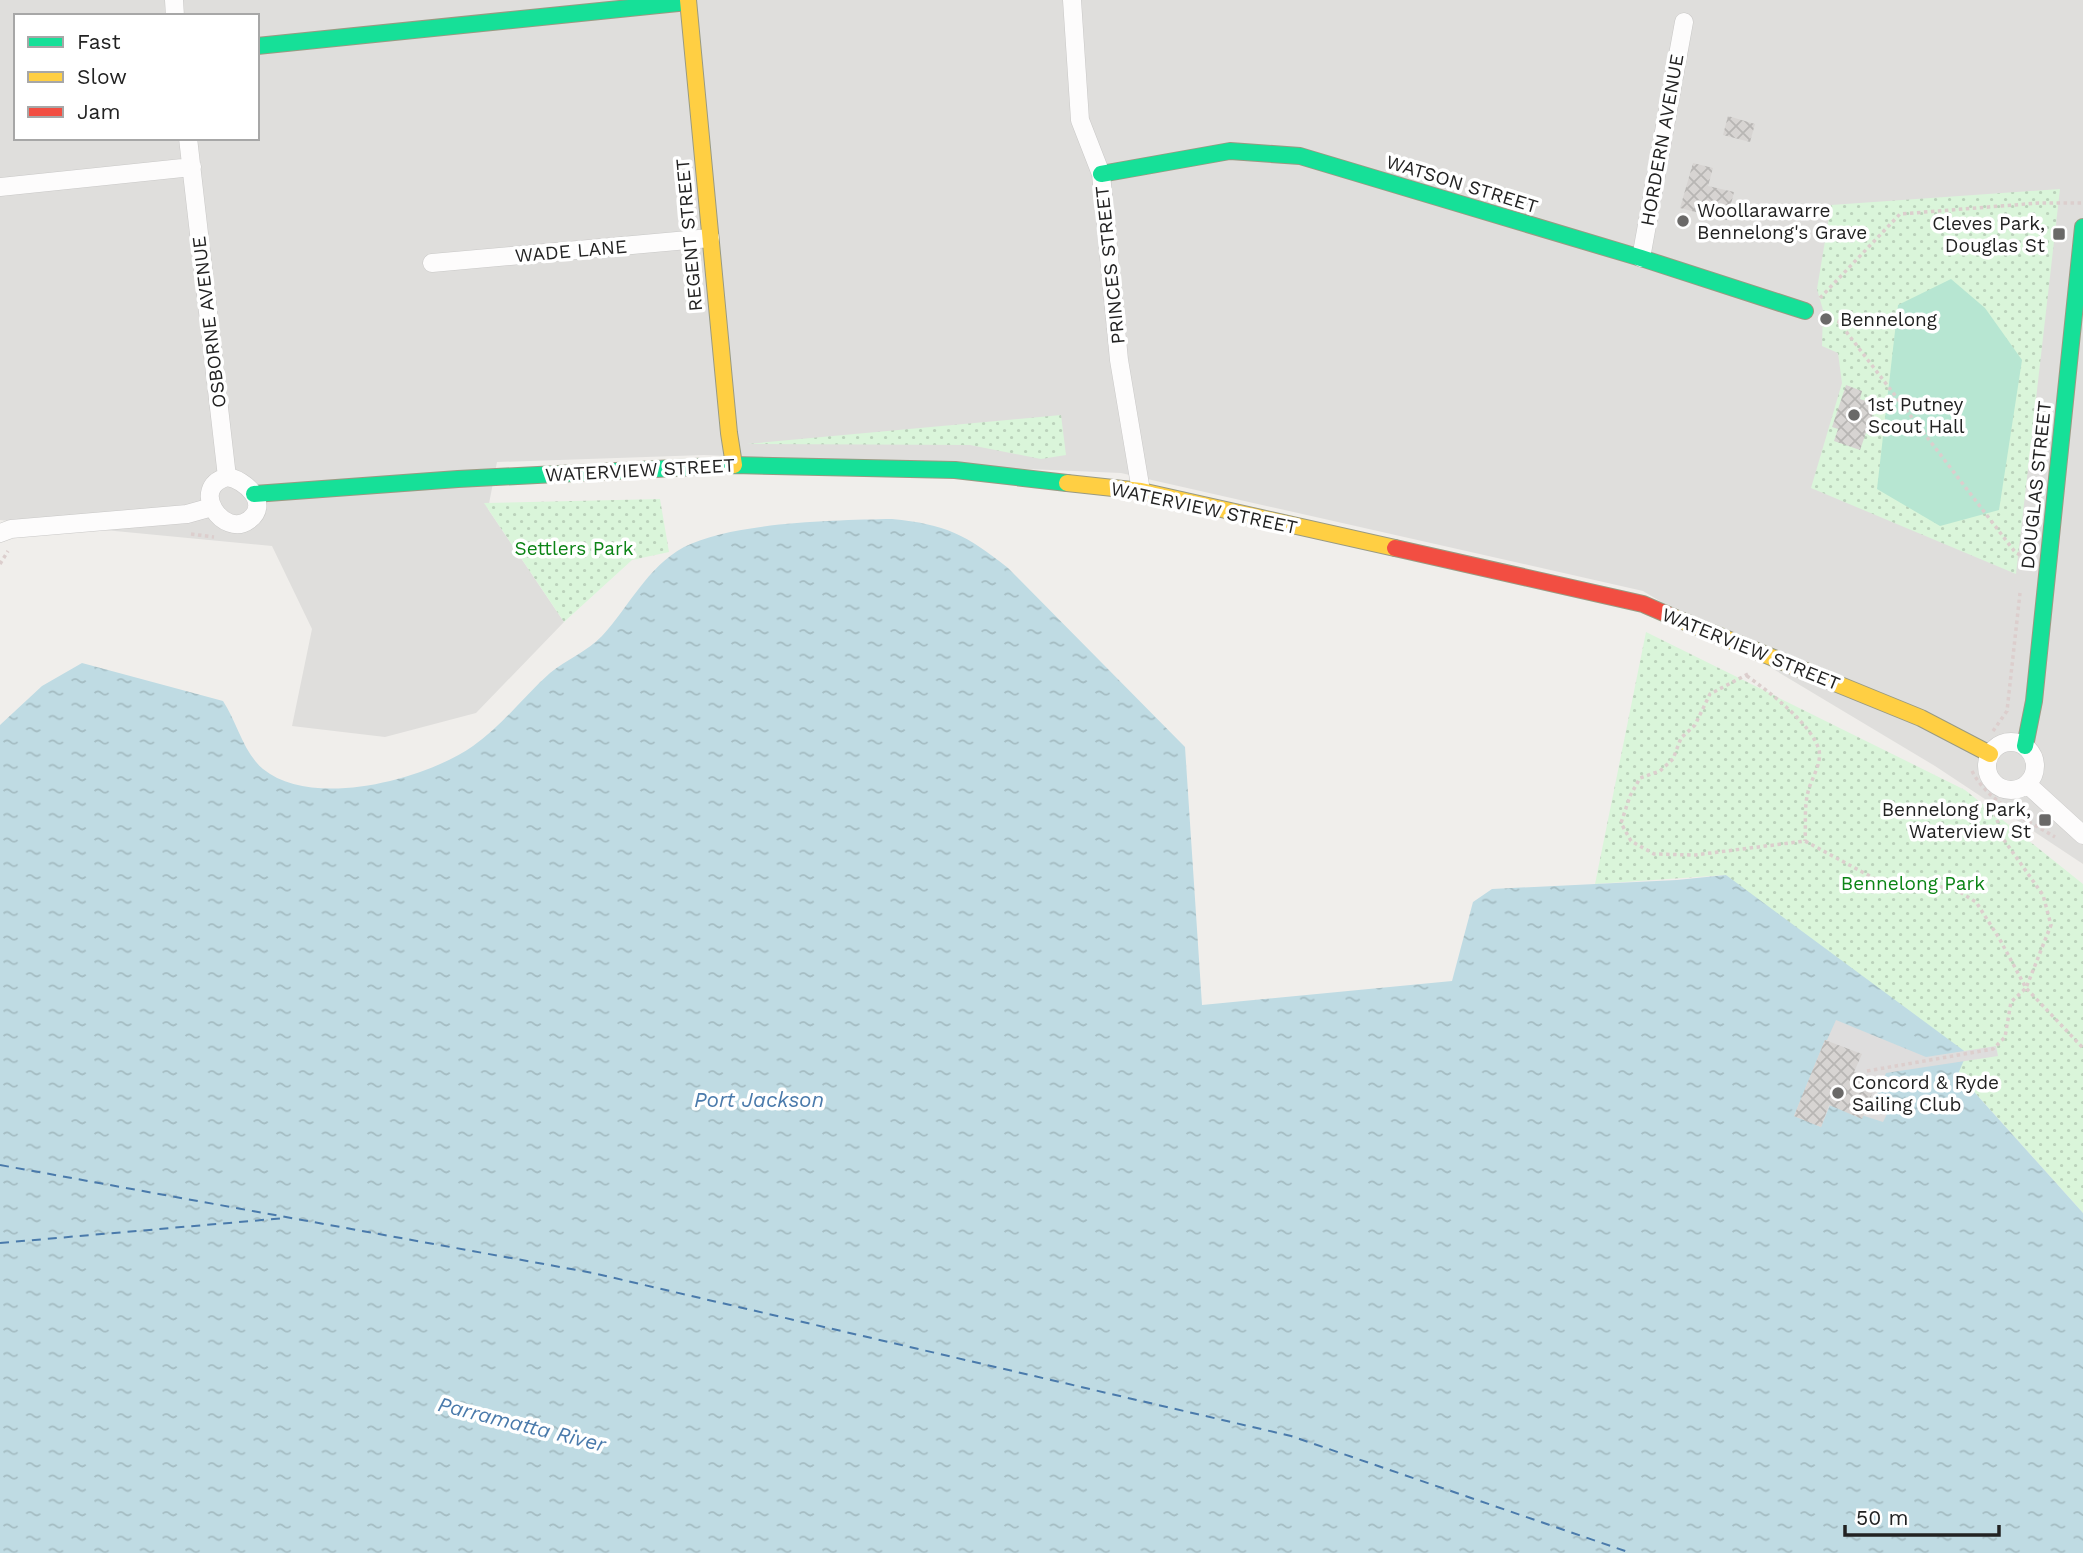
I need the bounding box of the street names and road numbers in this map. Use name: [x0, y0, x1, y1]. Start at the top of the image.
street label: HORDERN AVENUE: [1636, 52, 1688, 228]
street label: WATSON STREET: [1383, 150, 1541, 218]
street label: REGENT STREET: [671, 158, 707, 312]
street label: PRINCES STREET: [1090, 185, 1130, 345]
street label: OSBORNE AVENUE: [187, 235, 231, 409]
street label: WADE LANE: [514, 235, 628, 267]
street label: DOUGLAS STREET: [2016, 400, 2056, 570]
street label: WATERVIEW STREET: [544, 454, 736, 486]
street label: WATERVIEW STREET: [1109, 477, 1299, 539]
street label: WATERVIEW STREET: [1659, 603, 1843, 695]

